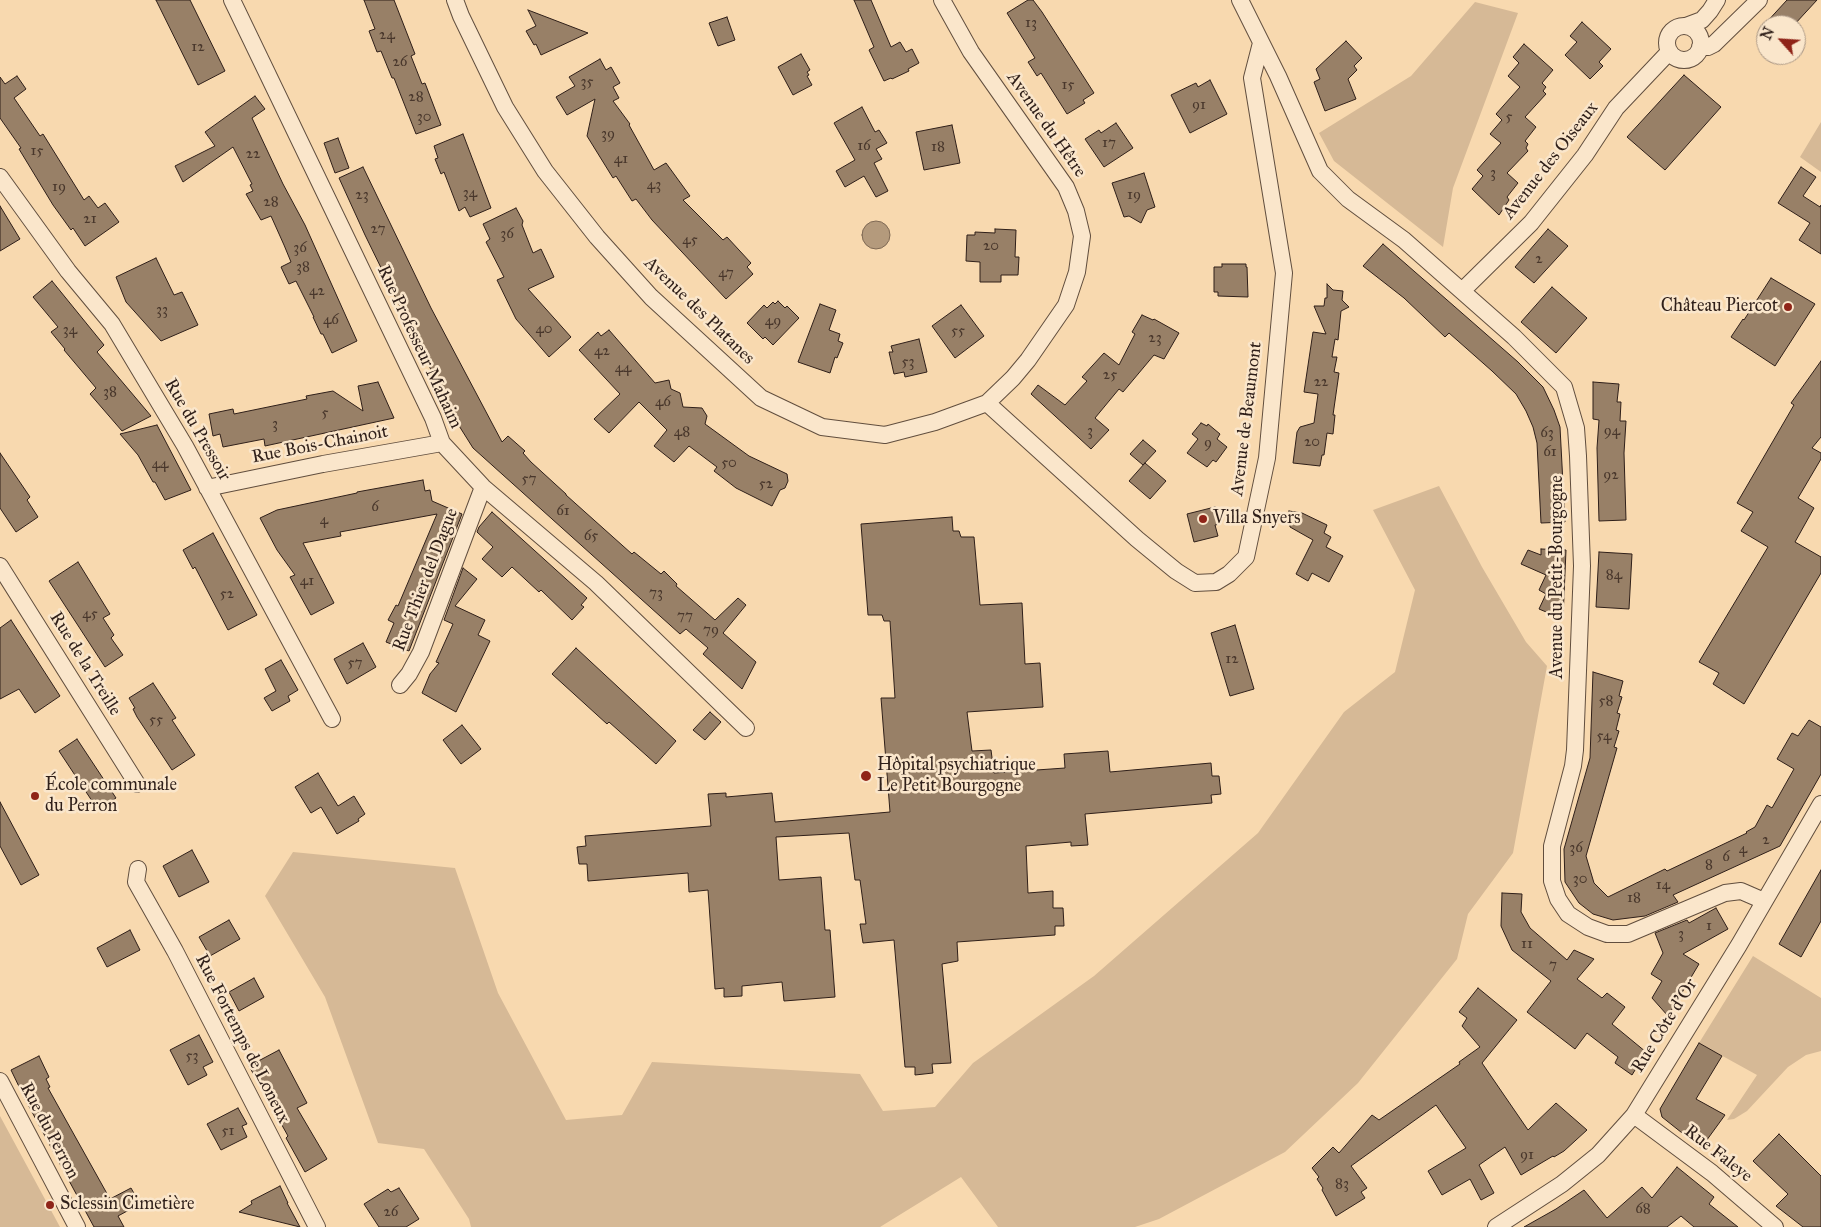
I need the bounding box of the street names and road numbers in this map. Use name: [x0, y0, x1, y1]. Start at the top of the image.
street label: Avenue du Hêtre: [1002, 68, 1090, 182]
street label: Avenue des Oiseaux: [1499, 98, 1603, 224]
street label: Avenue des Platanes: [639, 253, 759, 369]
street label: Rue Professeur Mahaim: [372, 262, 466, 432]
street label: Avenue de Beaumont: [1227, 341, 1267, 497]
street label: Rue du Pressoir: [159, 375, 235, 485]
street label: Rue Bois-Chainoit: [250, 421, 390, 469]
street label: Avenue du Petit-Bourgogne: [1547, 475, 1569, 679]
street label: Rue Thier del Dague: [389, 505, 463, 655]
street label: Rue de la Treille: [44, 608, 126, 720]
street label: Rue Fortemps de Loneux: [190, 951, 294, 1127]
street label: Rue Côte d'Or: [1628, 975, 1702, 1077]
street label: Rue du Perron: [15, 1079, 83, 1183]
street label: Rue Faleye: [1680, 1121, 1756, 1187]

